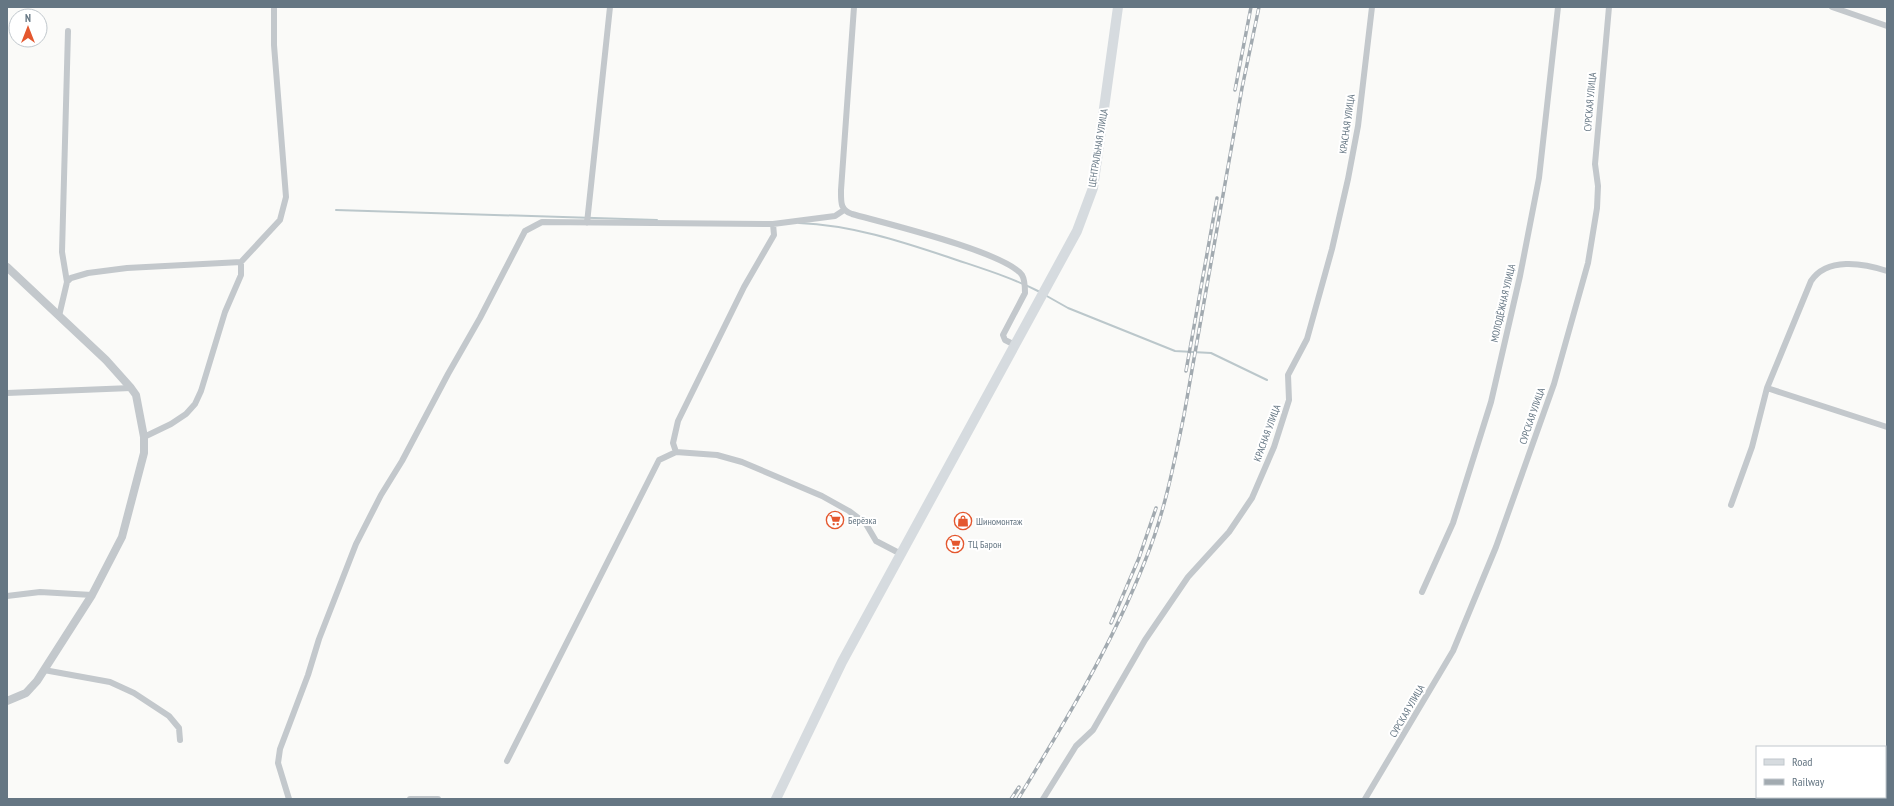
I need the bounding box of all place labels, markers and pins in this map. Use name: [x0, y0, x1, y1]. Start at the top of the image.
supermarket icon: Берёзка: [825, 510, 845, 530]
shop icon: Шиномонтаж: [953, 511, 973, 531]
place label: Берёзка: [848, 514, 876, 527]
place label: Шиномонтаж: [976, 515, 1023, 528]
supermarket icon: ТЦ Барон: [945, 534, 965, 554]
place label: ТЦ Барон: [968, 538, 1002, 551]

